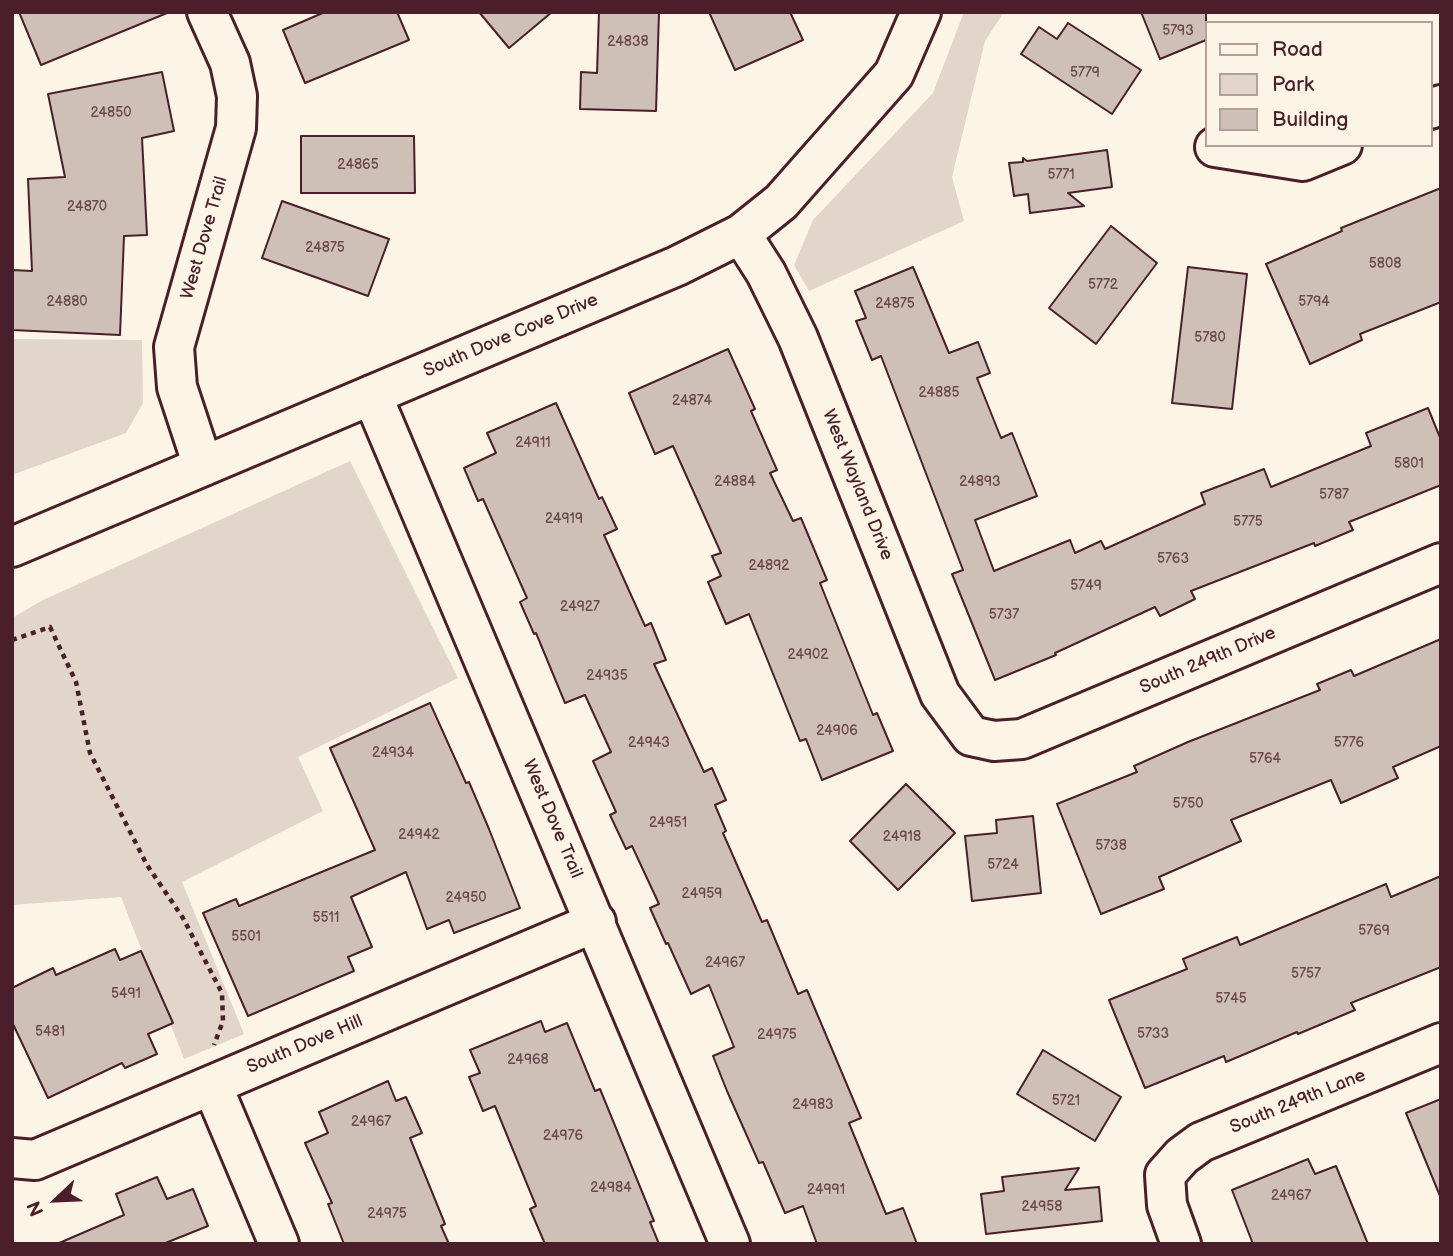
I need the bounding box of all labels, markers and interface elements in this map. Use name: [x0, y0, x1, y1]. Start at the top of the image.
legend: [1204, 21, 1432, 147]
house number: 5793: [1162, 23, 1194, 39]
house number: 24838: [607, 34, 649, 50]
text: Road: [1272, 37, 1323, 62]
house number: 5779: [1070, 65, 1100, 81]
text: Park: [1272, 72, 1314, 97]
house number: 24850: [90, 105, 132, 121]
text: Building: [1272, 107, 1348, 132]
house number: 24865: [337, 157, 379, 173]
house number: 5771: [1047, 167, 1075, 183]
street label: West Dove Trail: [177, 174, 233, 302]
house number: 24870: [67, 199, 107, 215]
house number: 24875: [305, 240, 345, 256]
house number: 5808: [1369, 256, 1401, 272]
house number: 5772: [1088, 277, 1118, 293]
street label: South Dove Cove Drive: [420, 289, 602, 383]
house number: 24880: [46, 294, 88, 310]
house number: 5794: [1298, 294, 1330, 310]
house number: 24875: [875, 296, 915, 312]
house number: 5780: [1194, 330, 1226, 346]
house number: 24885: [919, 385, 959, 401]
house number: 24874: [672, 393, 712, 409]
street label: West Wayland Drive: [817, 406, 897, 564]
house number: 24911: [515, 435, 551, 451]
house number: 5801: [1394, 456, 1424, 472]
house number: 24884: [714, 474, 756, 490]
house number: 24893: [959, 474, 1001, 490]
house number: 5787: [1319, 487, 1349, 503]
house number: 24919: [545, 511, 583, 527]
house number: 5775: [1233, 514, 1263, 530]
house number: 5763: [1157, 551, 1189, 567]
house number: 24892: [748, 558, 790, 574]
house number: 5749: [1070, 578, 1102, 594]
house number: 24927: [560, 599, 600, 615]
house number: 5737: [989, 607, 1019, 623]
street label: South 249th Drive: [1137, 623, 1279, 699]
house number: 24902: [787, 647, 829, 663]
house number: 24935: [586, 668, 628, 684]
house number: 24906: [816, 723, 858, 739]
house number: 24943: [628, 735, 670, 751]
house number: 5776: [1334, 735, 1364, 751]
house number: 24934: [372, 745, 414, 761]
house number: 5764: [1249, 751, 1281, 767]
street label: West Dove Trail: [517, 756, 587, 882]
house number: 5750: [1172, 796, 1204, 812]
house number: 24951: [649, 815, 687, 831]
house number: 24942: [398, 827, 440, 843]
house number: 24918: [883, 829, 921, 845]
house number: 5738: [1095, 838, 1127, 854]
house number: 5724: [987, 857, 1019, 873]
house number: 24959: [682, 886, 722, 902]
house number: 24950: [446, 890, 486, 906]
house number: 5511: [313, 910, 339, 926]
house number: 5769: [1358, 923, 1390, 939]
house number: 5501: [231, 929, 261, 945]
house number: 24967: [705, 955, 745, 971]
house number: 5757: [1291, 966, 1321, 982]
house number: 5491: [111, 986, 141, 1002]
house number: 5745: [1215, 991, 1247, 1007]
street label: South Dove Hill: [244, 1011, 366, 1079]
house number: 5481: [35, 1024, 65, 1040]
house number: 5733: [1137, 1026, 1169, 1042]
house number: 24975: [757, 1027, 797, 1043]
house number: 24968: [507, 1052, 549, 1068]
street label: South 249th Lane: [1227, 1065, 1369, 1139]
house number: 5721: [1052, 1093, 1080, 1109]
house number: 24983: [792, 1097, 834, 1113]
house number: 24967: [351, 1114, 391, 1130]
house number: 24976: [543, 1128, 583, 1144]
north arrow: [21, 1165, 91, 1235]
house number: 24984: [590, 1180, 632, 1196]
house number: 24991: [807, 1182, 845, 1198]
house number: 24967: [1271, 1188, 1311, 1204]
text: N: [23, 1197, 50, 1219]
house number: 24958: [1022, 1199, 1062, 1215]
house number: 24975: [367, 1206, 407, 1222]

